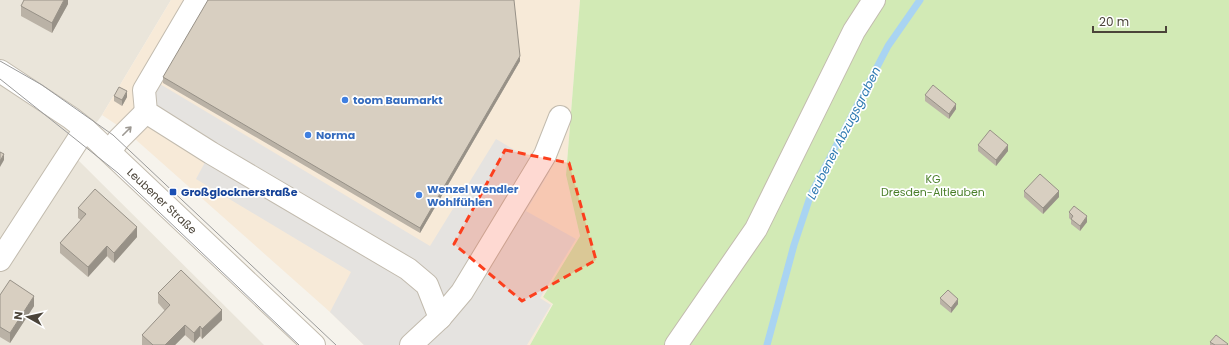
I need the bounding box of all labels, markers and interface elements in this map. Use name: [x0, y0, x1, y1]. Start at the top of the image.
scale bar: [1093, 8, 1166, 34]
text: 20 m: [1099, 13, 1129, 30]
water label: Leubener Abzugsgraben: [803, 64, 884, 202]
place label: toom Baumarkt: [353, 92, 443, 108]
marker: toom Baumarkt: [340, 95, 350, 105]
one-way arrow: [122, 126, 132, 136]
place label: Norma: [316, 127, 355, 143]
marker: Norma: [303, 130, 313, 140]
street label: Leubener Straße: [124, 164, 201, 238]
park label: KG Dresden-Altleuben: [881, 171, 985, 200]
place label: Wenzel Wendler Wohlfühlen: [427, 181, 519, 210]
place label: Großglocknerstraße: [181, 184, 298, 200]
marker: Großglocknerstraße: [168, 187, 178, 197]
marker: Wenzel Wendler Wohlfühlen: [414, 190, 424, 200]
north arrow: [8, 297, 48, 337]
text: N: [10, 310, 27, 321]

